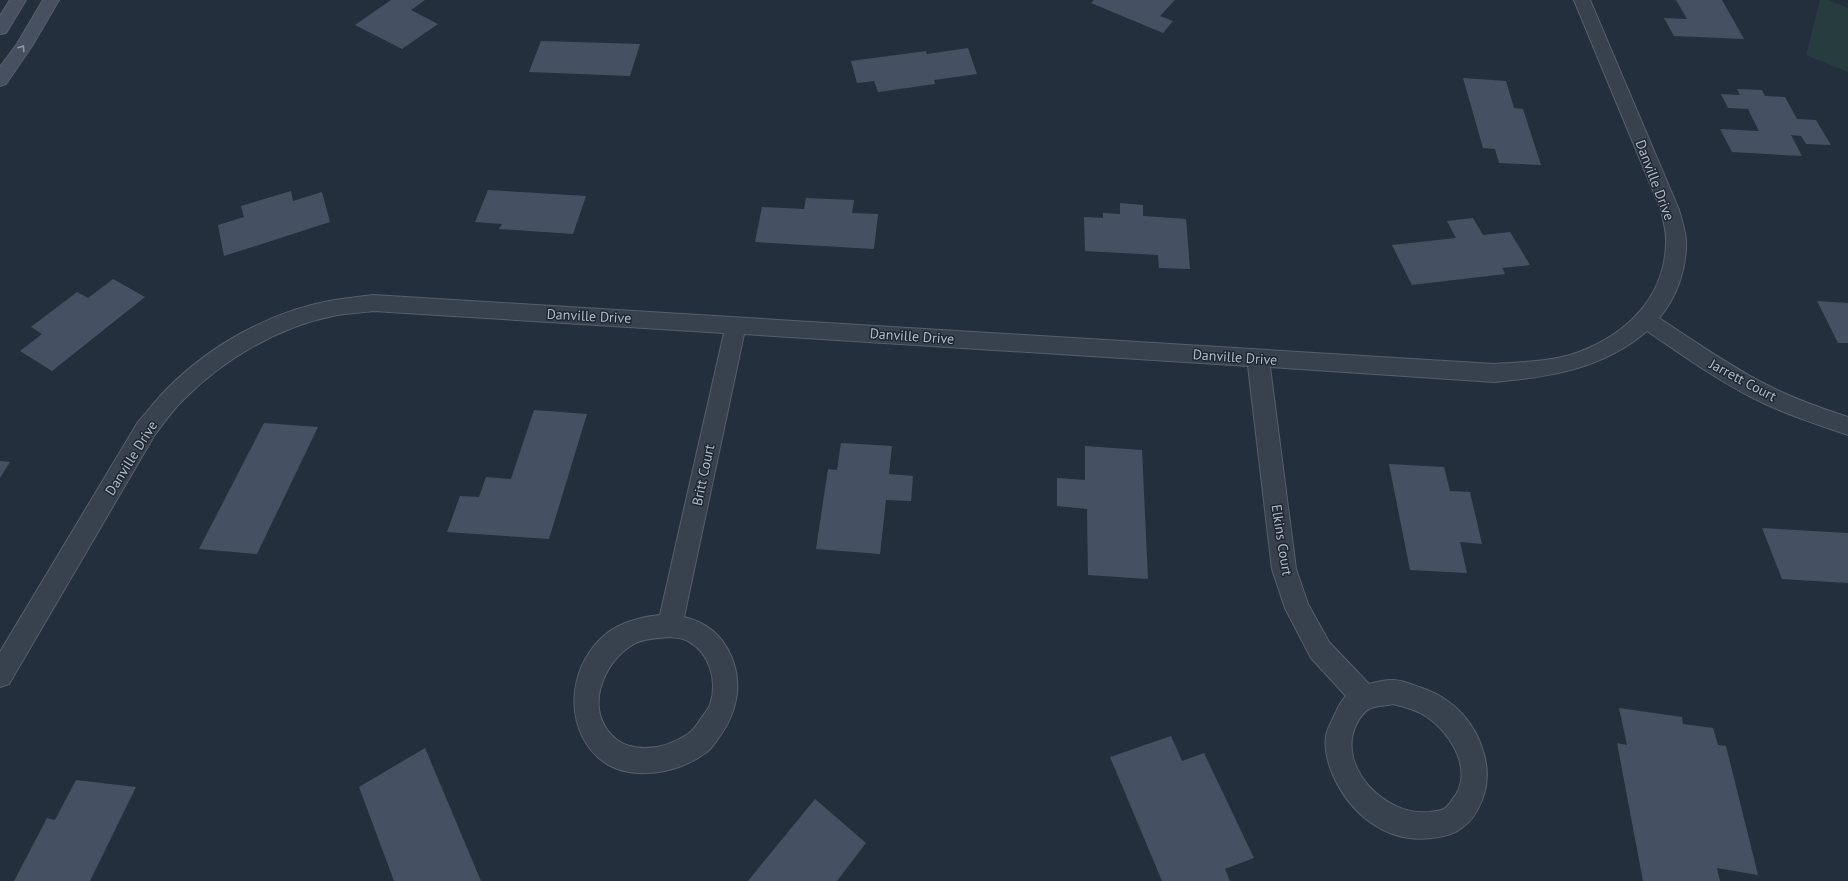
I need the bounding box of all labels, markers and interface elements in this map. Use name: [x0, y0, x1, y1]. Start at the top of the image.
one-way arrow: [17, 45, 24, 52]
street label: Danville Drive: [1631, 137, 1679, 223]
street label: Danville Drive: [546, 305, 632, 327]
street label: Danville Drive: [869, 324, 955, 348]
street label: Danville Drive: [1192, 345, 1278, 369]
street label: Jarrett Court: [1705, 354, 1780, 405]
street label: Danville Drive: [101, 417, 161, 499]
street label: Britt Court: [688, 442, 718, 507]
street label: Elkins Court: [1267, 503, 1297, 577]

